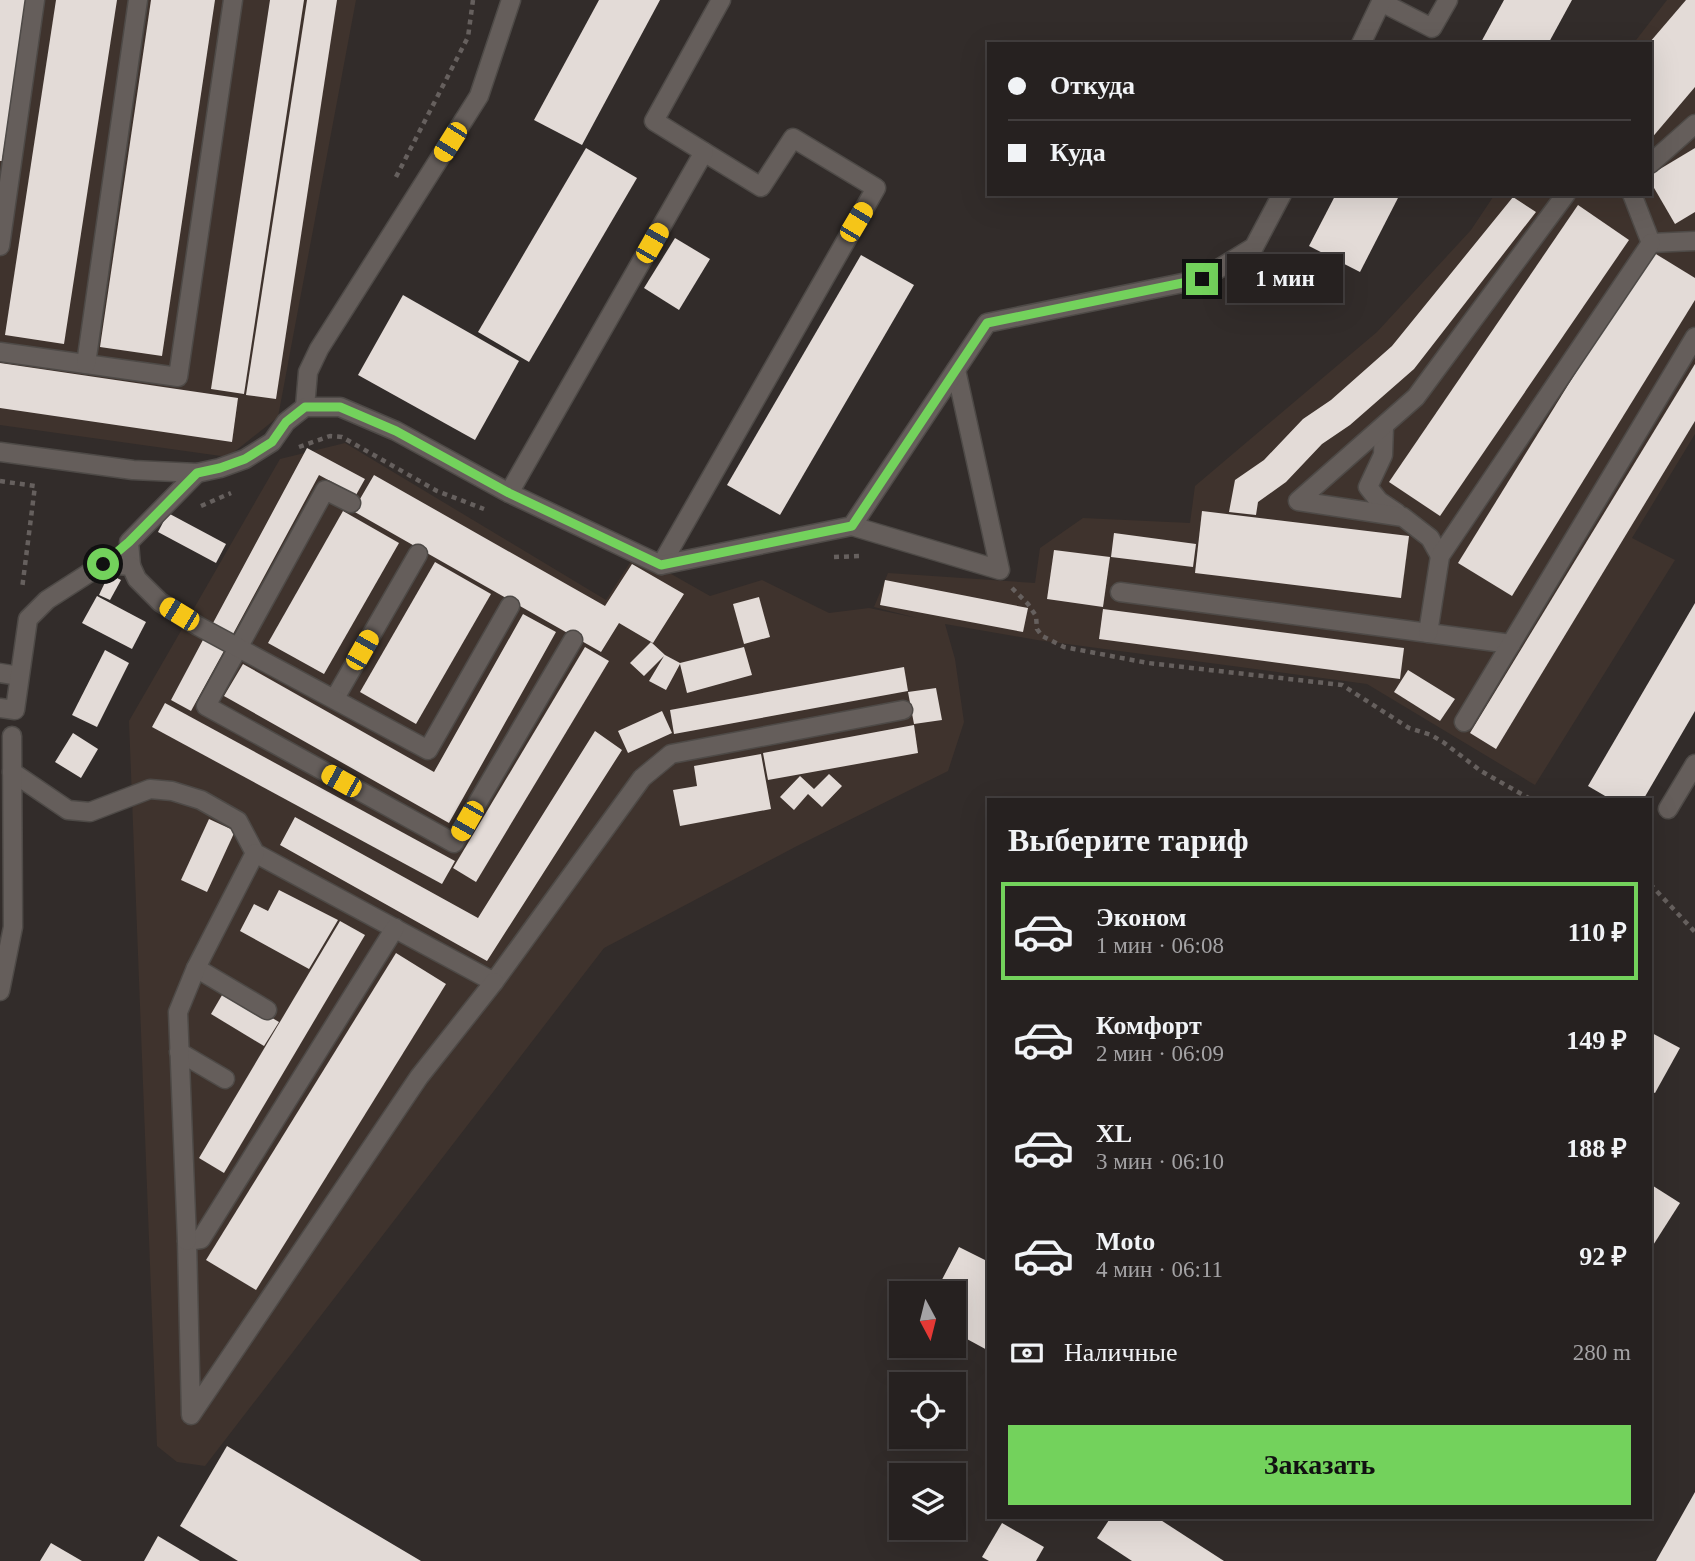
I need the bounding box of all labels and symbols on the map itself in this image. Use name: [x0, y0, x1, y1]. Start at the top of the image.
car: [430, 119, 471, 165]
car: [837, 199, 876, 245]
car: [633, 220, 672, 266]
callout: 1 мин: [1226, 254, 1342, 304]
route end: [1186, 263, 1218, 295]
route start: [87, 548, 119, 580]
car: [156, 594, 203, 634]
car: [343, 627, 382, 673]
car: [318, 762, 365, 800]
car: [448, 798, 487, 844]
north arrow: [889, 1281, 966, 1358]

